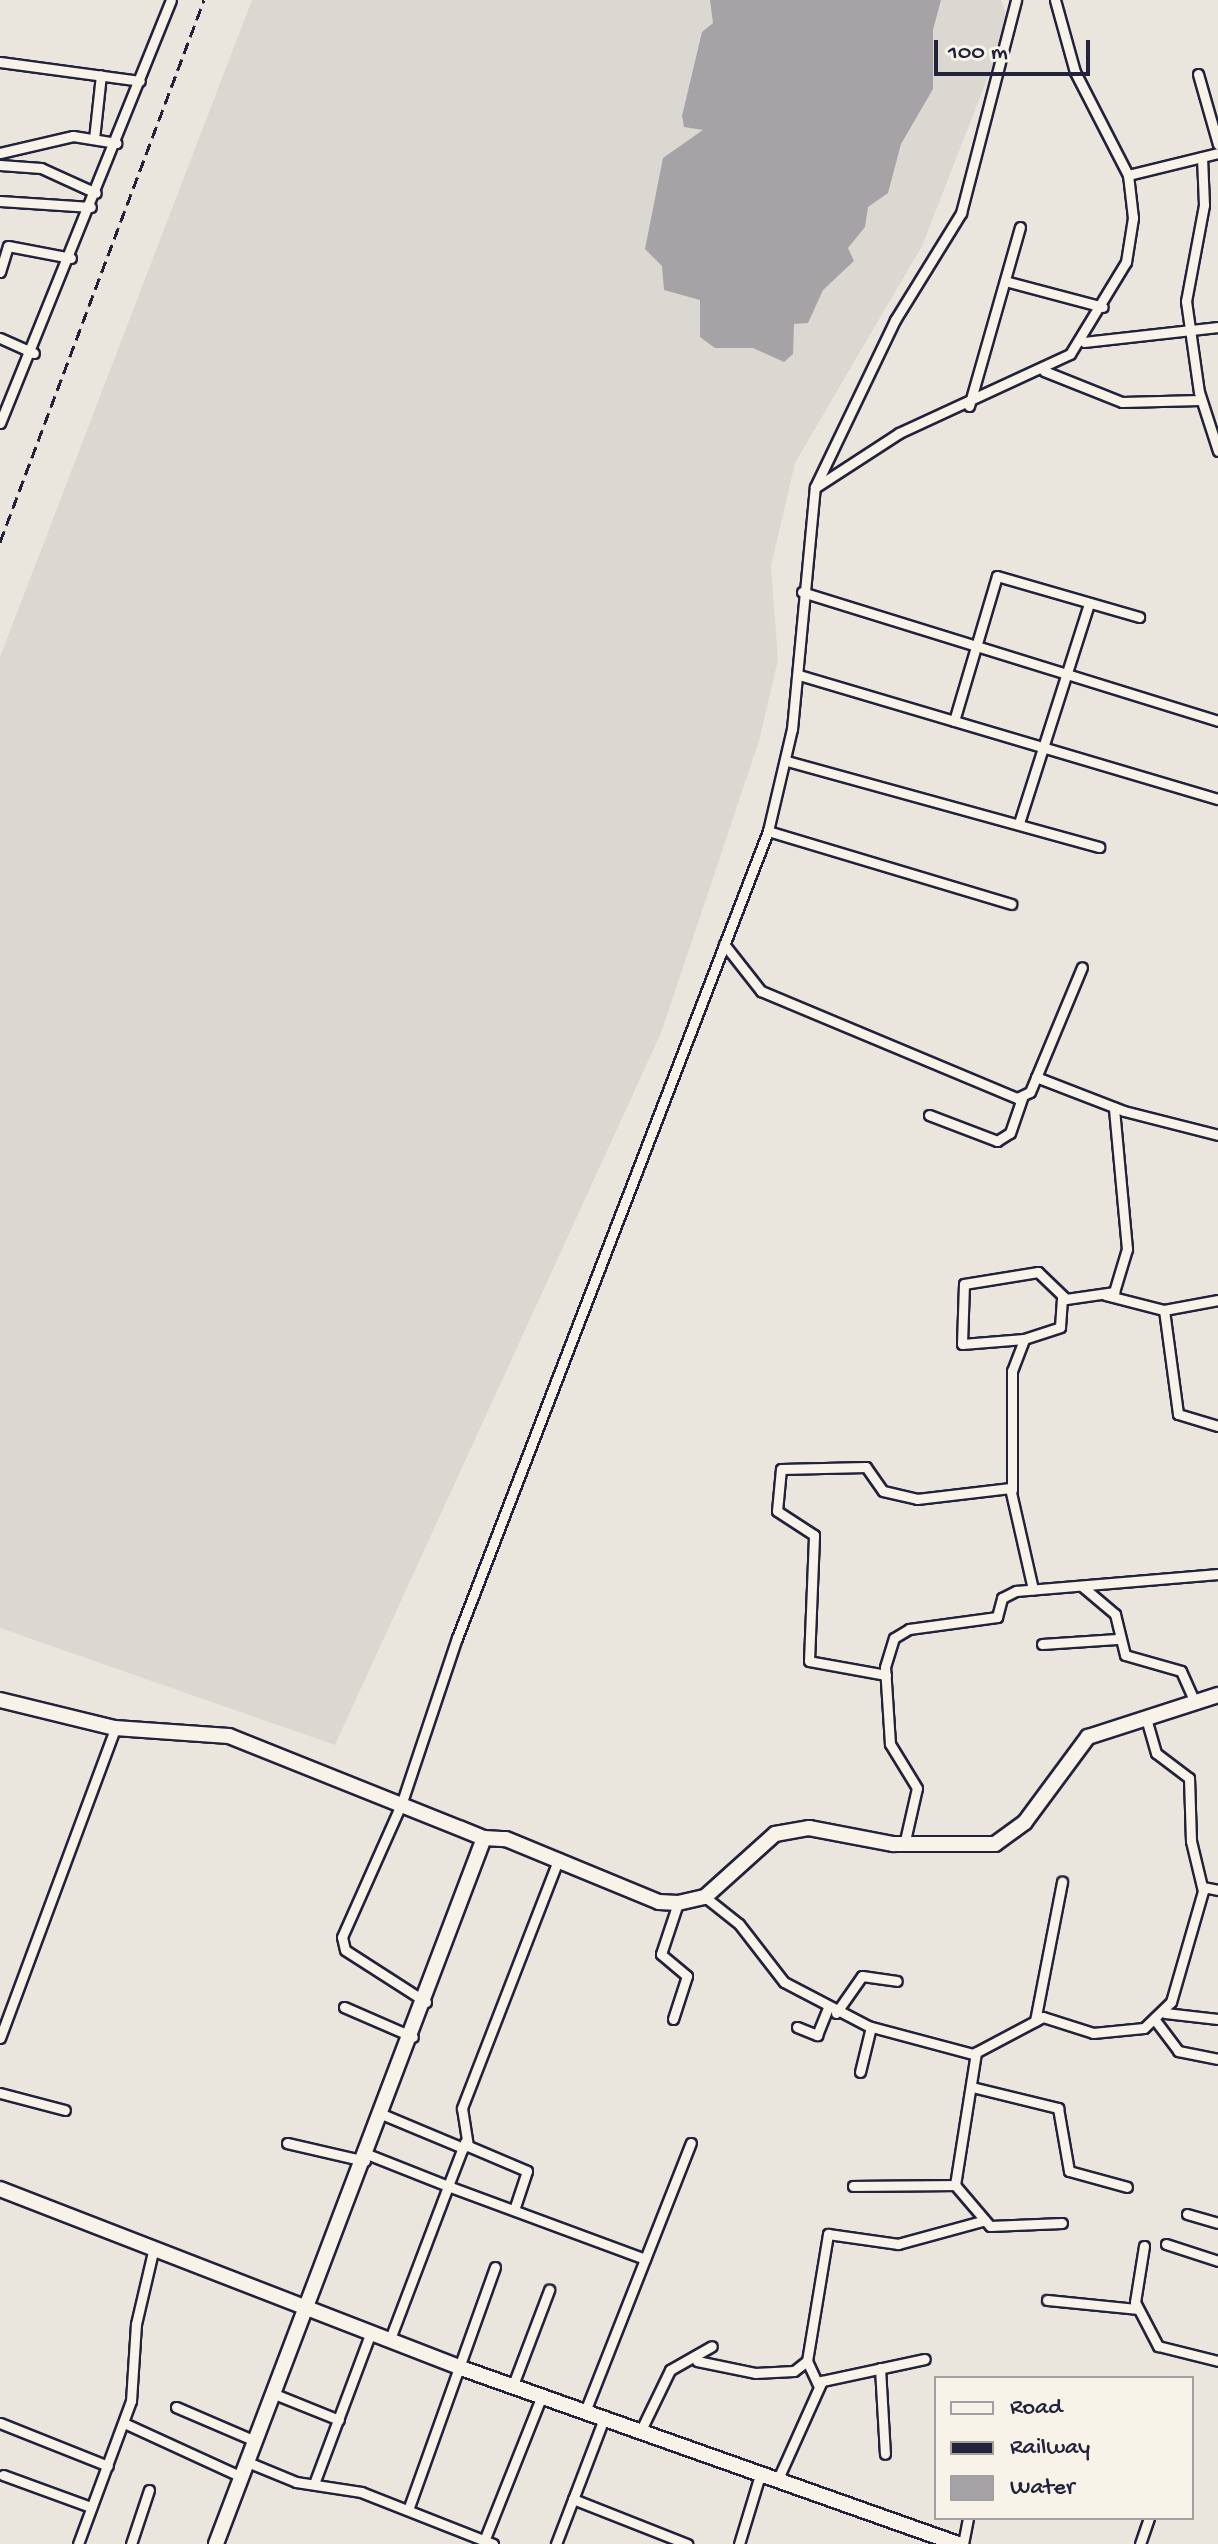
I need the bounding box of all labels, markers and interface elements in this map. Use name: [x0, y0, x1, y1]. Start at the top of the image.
scale bar: [938, 24, 1094, 74]
text: 100 m: [948, 39, 1008, 68]
legend: [934, 2376, 1194, 2520]
text: Road: [1010, 2394, 1062, 2423]
text: Railway: [1010, 2434, 1090, 2463]
text: Water: [1010, 2474, 1074, 2503]

